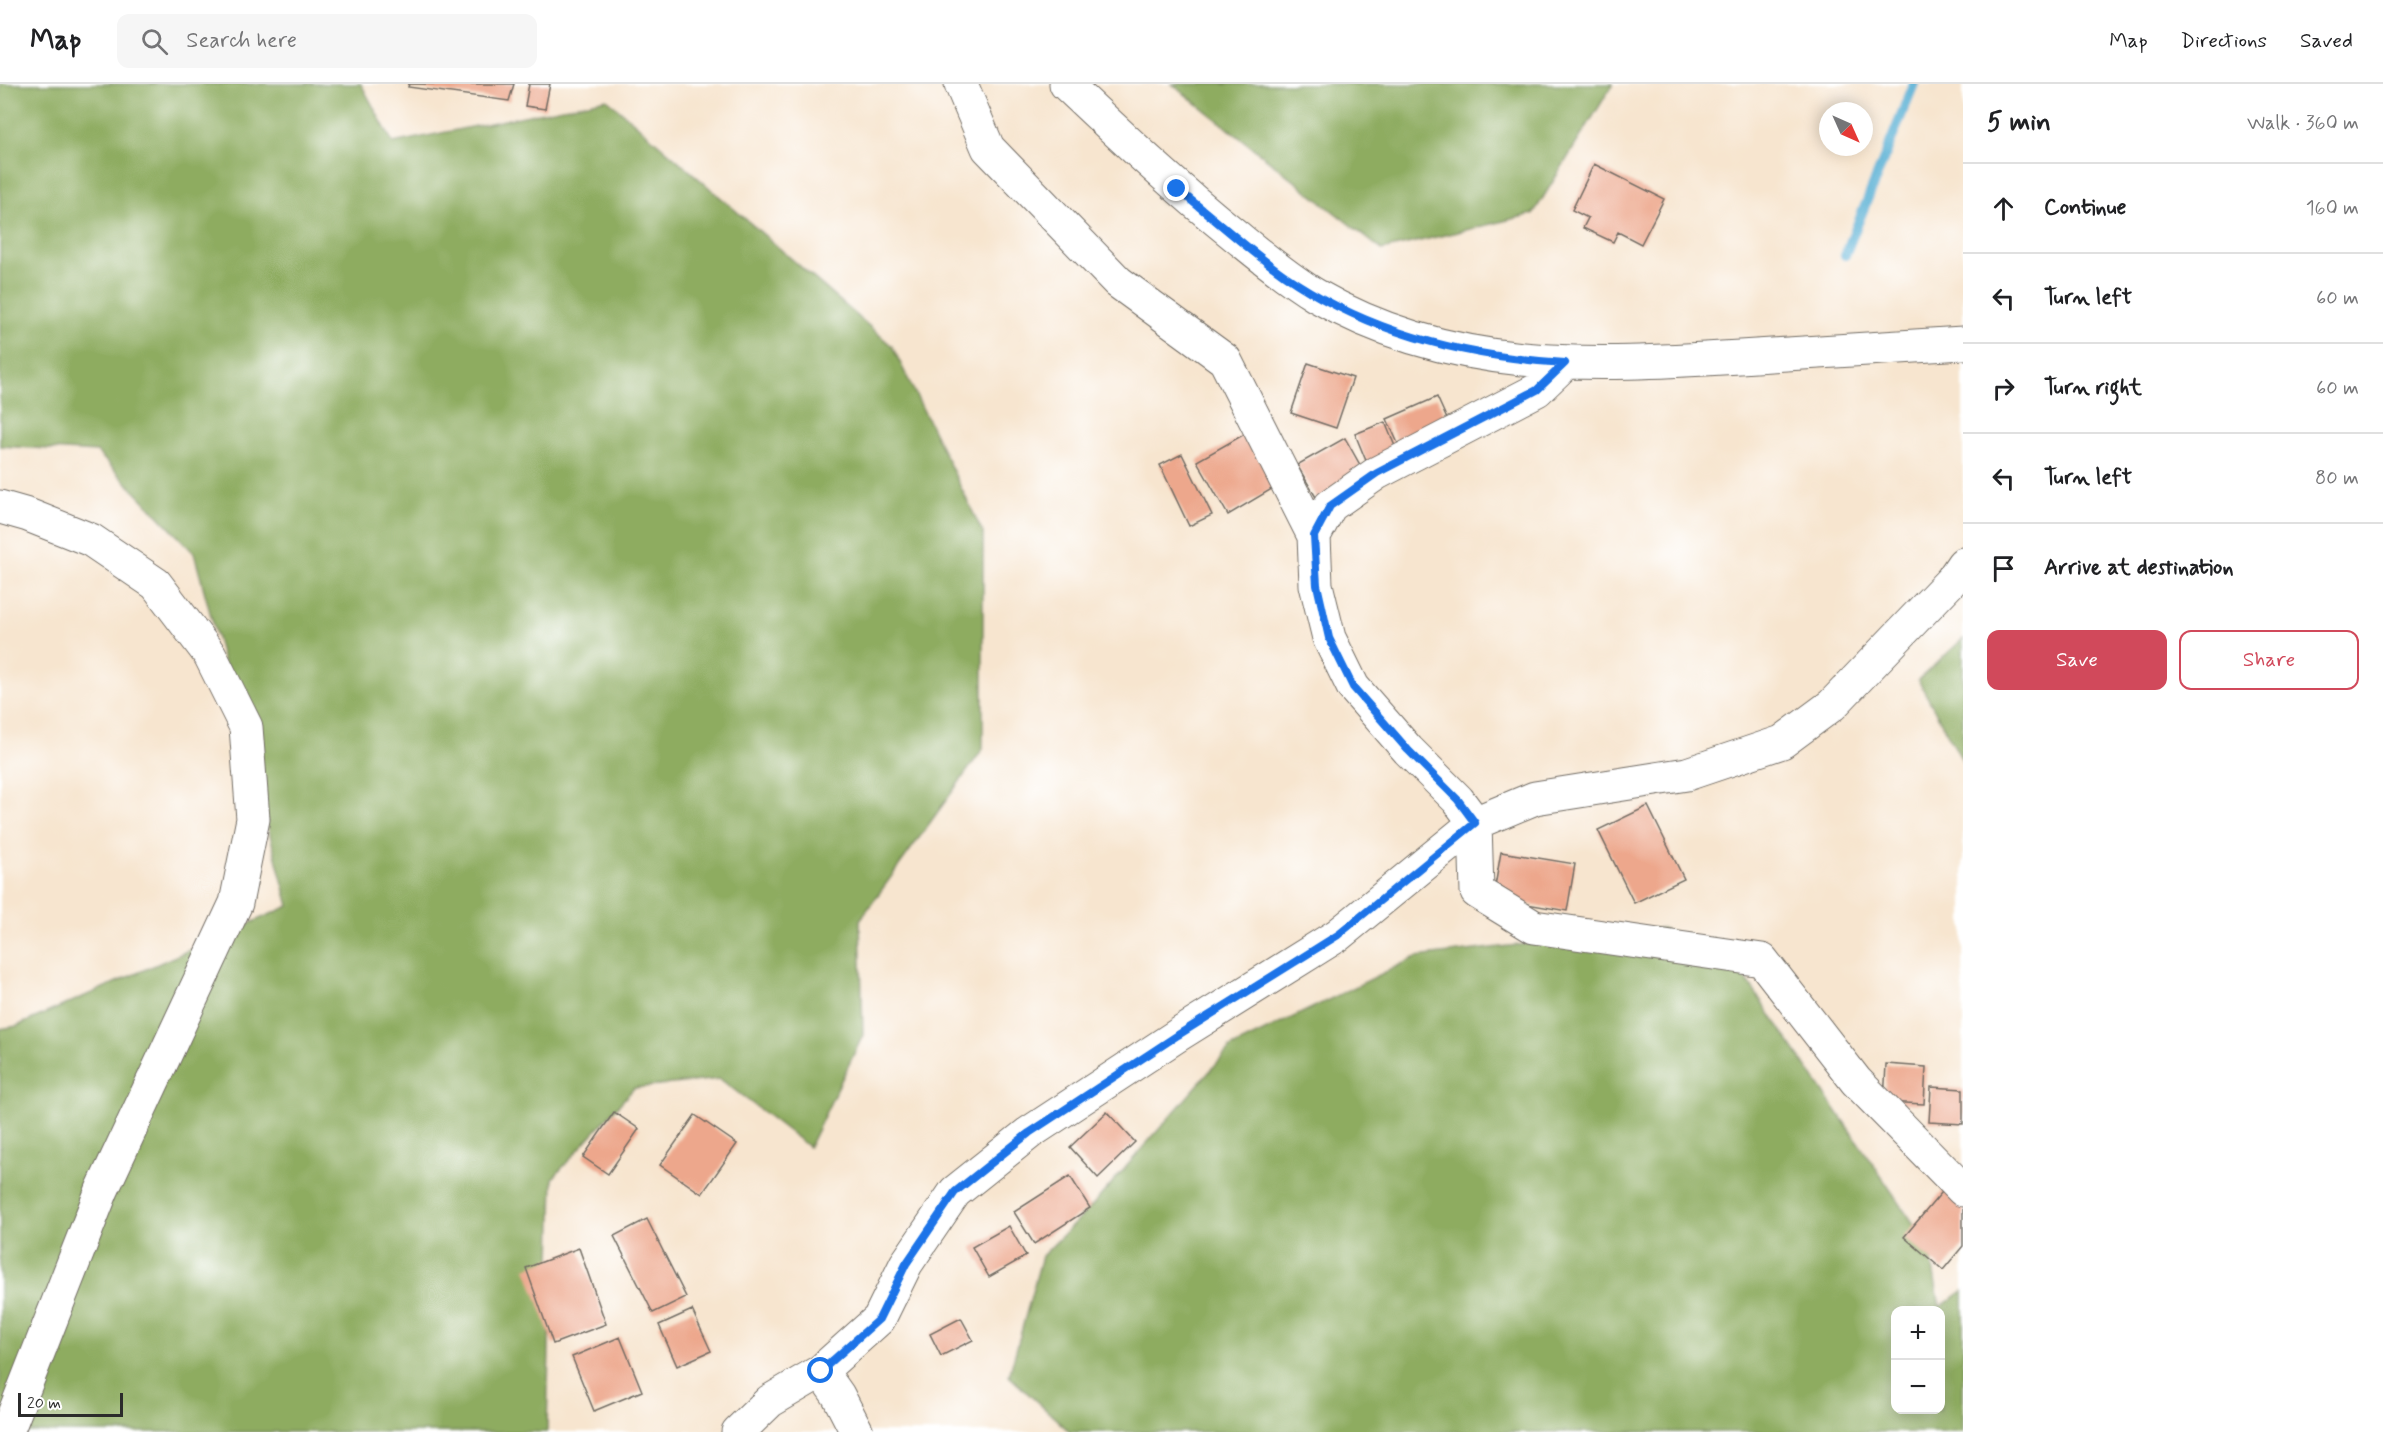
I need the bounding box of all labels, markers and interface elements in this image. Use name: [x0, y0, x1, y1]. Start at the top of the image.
search box: [117, 14, 537, 68]
text: Map: [30, 23, 81, 60]
icon: search: [138, 25, 171, 58]
text: Search here: [186, 27, 297, 55]
text: Map: [2109, 27, 2148, 55]
text: Directions: [2181, 27, 2267, 55]
text: Saved: [2300, 27, 2353, 55]
north arrow: [1819, 102, 1873, 156]
text: 5 min: [1987, 106, 2051, 140]
text: Walk · 360 m: [2247, 110, 2359, 137]
route end: [1163, 175, 1189, 201]
icon: ahead: [1987, 192, 2020, 225]
text: Continue: [2044, 194, 2126, 222]
text: 160 m: [2306, 195, 2359, 222]
icon: left: [1987, 282, 2020, 315]
text: Turn left: [2044, 284, 2132, 312]
text: 60 m: [2316, 285, 2359, 312]
icon: right: [1987, 372, 2020, 405]
text: Turn right: [2044, 374, 2142, 402]
text: 60 m: [2316, 375, 2359, 402]
icon: left: [1987, 462, 2020, 495]
text: Turn left: [2044, 464, 2132, 492]
text: 80 m: [2315, 465, 2359, 492]
icon: arrive: [1987, 552, 2020, 585]
text: Arrive at destination: [2044, 554, 2234, 582]
button: Save: [1987, 630, 2167, 690]
button: Share: [2179, 630, 2359, 690]
map controls: [1891, 1306, 1945, 1414]
button: +: [1891, 1306, 1945, 1360]
route start: [807, 1357, 833, 1383]
button: −: [1891, 1360, 1945, 1414]
scale bar: [18, 1390, 123, 1418]
text: 20 m: [27, 1393, 61, 1414]

